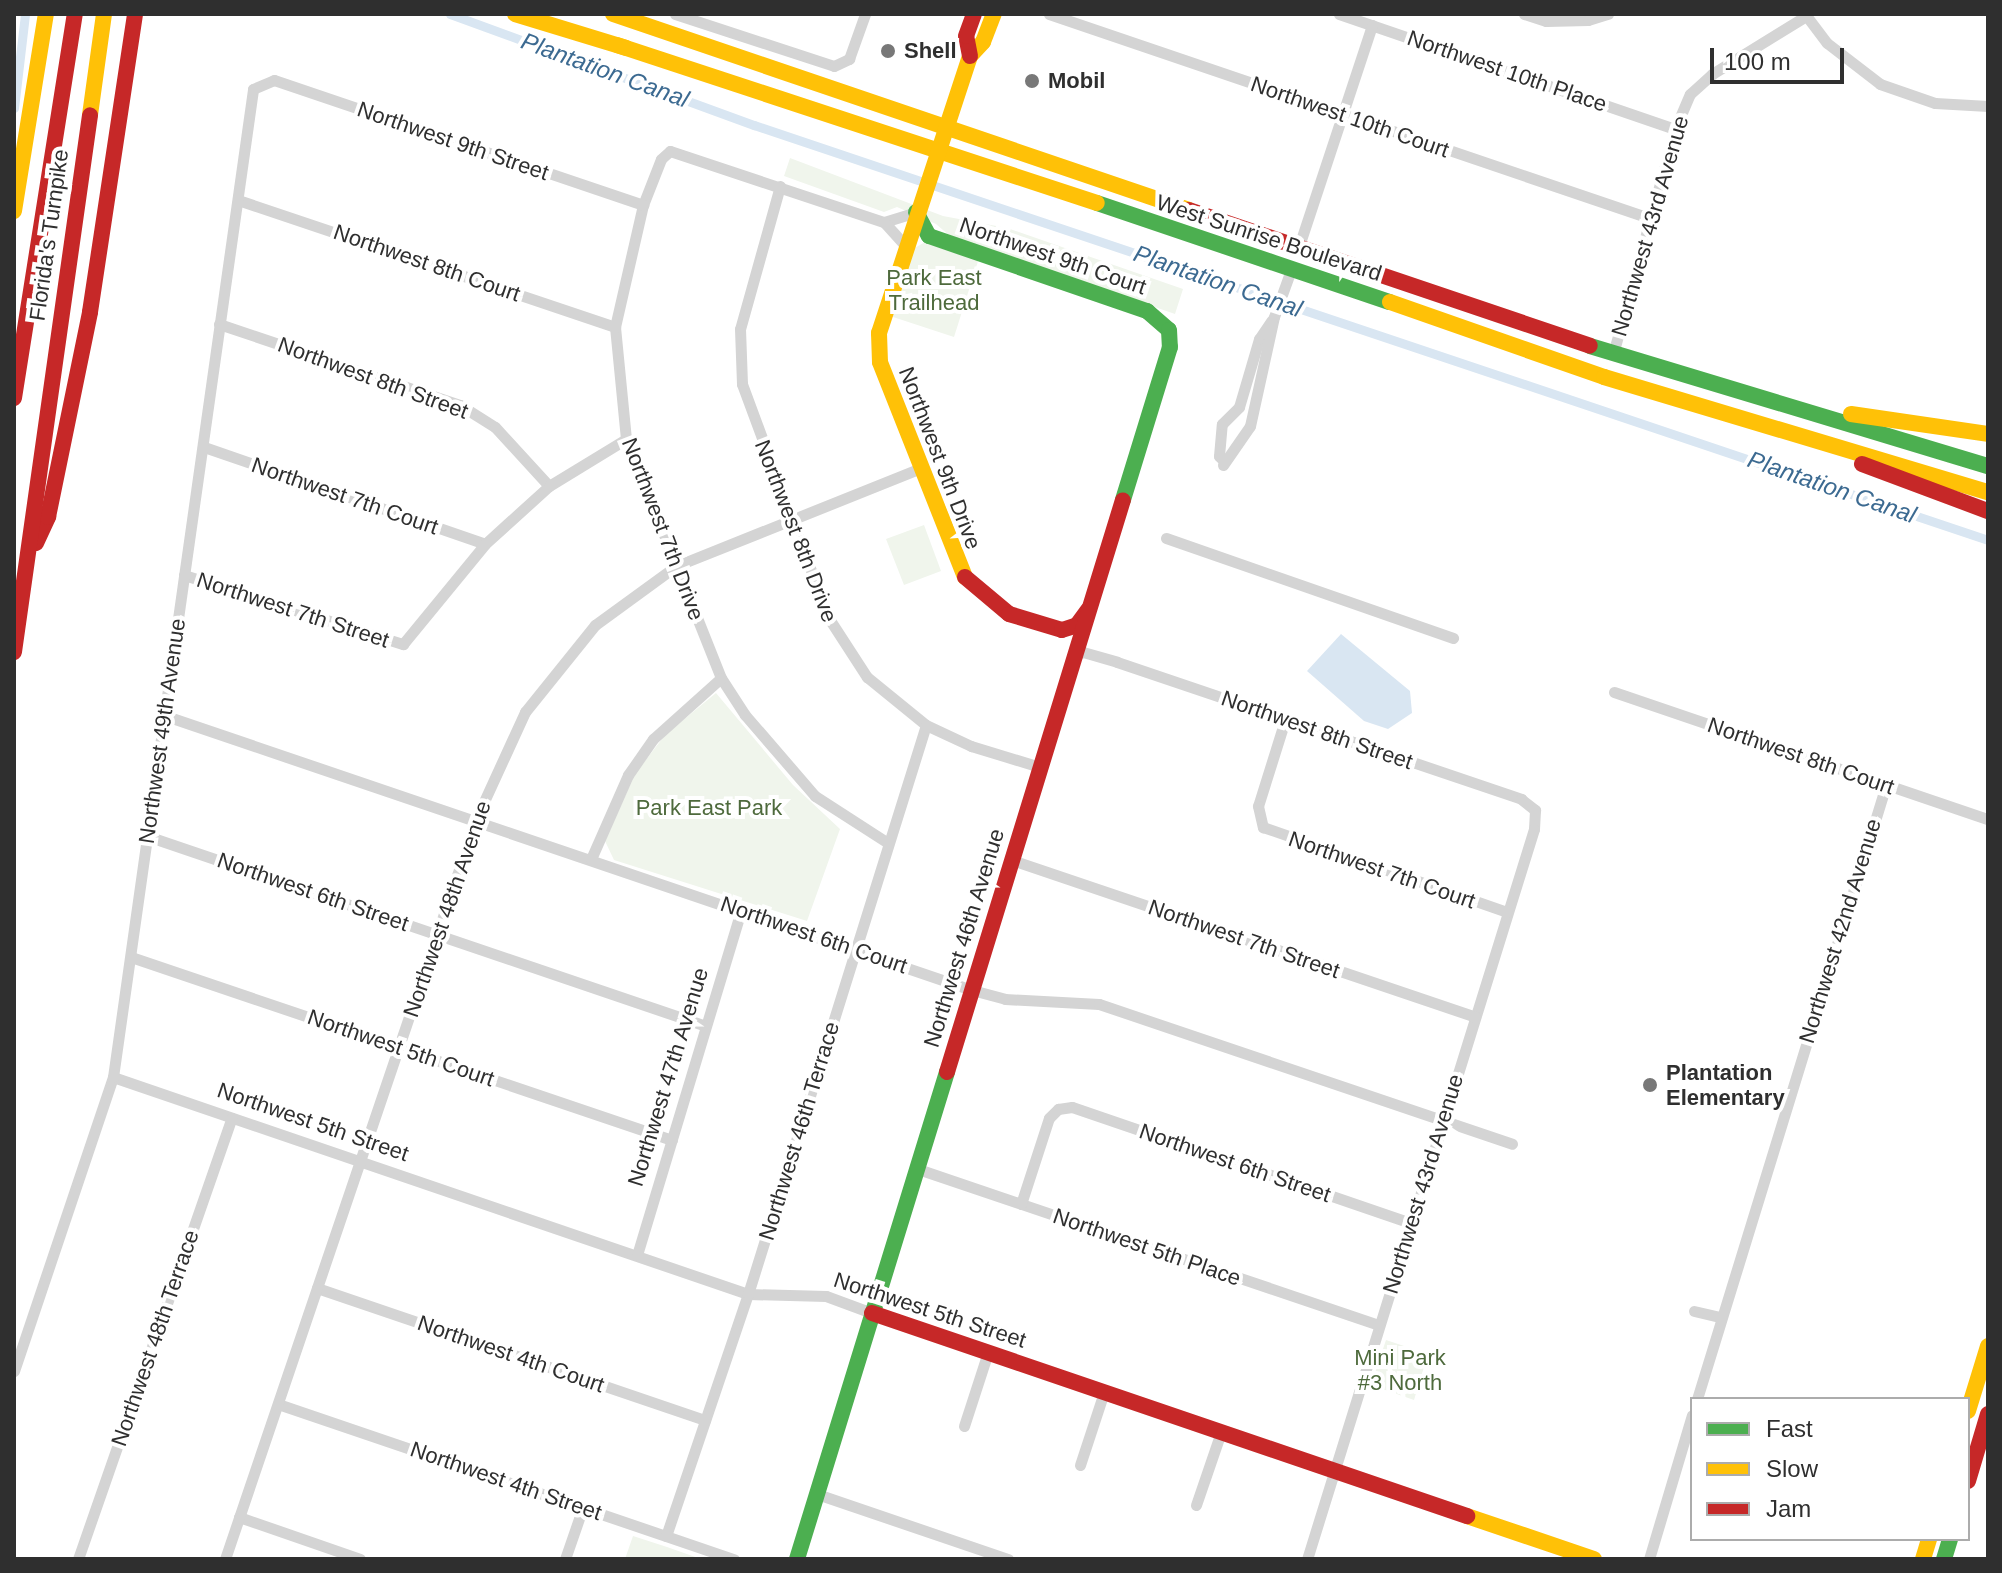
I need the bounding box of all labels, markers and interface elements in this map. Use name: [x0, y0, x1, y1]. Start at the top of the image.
street label: Northwest 10th Place: [1404, 24, 1610, 118]
water label: Plantation Canal: [517, 26, 693, 114]
scale bar: [1714, 32, 1848, 82]
place label: Shell: [904, 38, 957, 64]
marker: Shell: [879, 42, 897, 60]
text: 100 m: [1724, 48, 1791, 75]
place label: Mobil: [1048, 68, 1105, 94]
street label: Northwest 10th Court: [1247, 71, 1453, 163]
marker: Mobil: [1023, 72, 1041, 90]
street label: Northwest 9th Street: [354, 96, 552, 186]
street label: Northwest 43rd Avenue: [1606, 112, 1694, 340]
street label: Florida's Turnpike: [24, 147, 74, 323]
street label: West Sunrise Boulevard: [1153, 189, 1385, 287]
street label: Northwest 9th Court: [956, 212, 1150, 300]
street label: Northwest 8th Court: [330, 219, 524, 307]
water label: Plantation Canal: [1130, 239, 1306, 323]
park label: Park East Trailhead: [886, 264, 982, 316]
street label: Northwest 8th Street: [274, 331, 472, 425]
street label: Northwest 9th Drive: [893, 363, 987, 553]
street label: Northwest 7th Drive: [616, 434, 710, 624]
street label: Northwest 8th Drive: [749, 436, 843, 626]
water label: Plantation Canal: [1744, 445, 1920, 529]
street label: Northwest 7th Court: [248, 452, 442, 540]
street label: Northwest 7th Street: [194, 566, 392, 654]
street label: Northwest 49th Avenue: [133, 616, 191, 846]
street label: Northwest 8th Street: [1218, 685, 1416, 775]
street label: Northwest 8th Court: [1704, 712, 1898, 800]
park label: Park East Park: [636, 795, 782, 821]
street label: Northwest 48th Avenue: [397, 797, 497, 1021]
street label: Northwest 42nd Avenue: [1793, 815, 1887, 1047]
street label: Northwest 46th Avenue: [918, 825, 1010, 1051]
street label: Northwest 7th Court: [1285, 826, 1479, 914]
street label: Northwest 6th Street: [214, 847, 412, 937]
street label: Northwest 6th Court: [717, 891, 911, 979]
street label: Northwest 7th Street: [1145, 894, 1343, 984]
street label: Northwest 47th Avenue: [622, 964, 714, 1190]
street label: Northwest 5th Court: [304, 1004, 498, 1092]
street label: Northwest 46th Terrace: [753, 1018, 845, 1244]
place label: Plantation Elementary: [1666, 1059, 1785, 1110]
street label: Northwest 43rd Avenue: [1377, 1070, 1469, 1298]
marker: Plantation Elementary: [1641, 1076, 1659, 1094]
street label: Northwest 5th Street: [214, 1077, 412, 1167]
street label: Northwest 6th Street: [1136, 1118, 1334, 1208]
street label: Northwest 5th Place: [1050, 1202, 1244, 1292]
street label: Northwest 48th Terrace: [105, 1226, 205, 1450]
street label: Northwest 5th Street: [831, 1266, 1029, 1354]
street label: Northwest 4th Court: [414, 1310, 608, 1398]
park label: Mini Park #3 North: [1354, 1344, 1446, 1396]
legend: [1690, 1397, 1970, 1541]
text: Fast: [1766, 1415, 1813, 1442]
street label: Northwest 4th Street: [407, 1436, 605, 1526]
text: Slow: [1766, 1455, 1818, 1482]
text: Jam: [1766, 1495, 1811, 1522]

